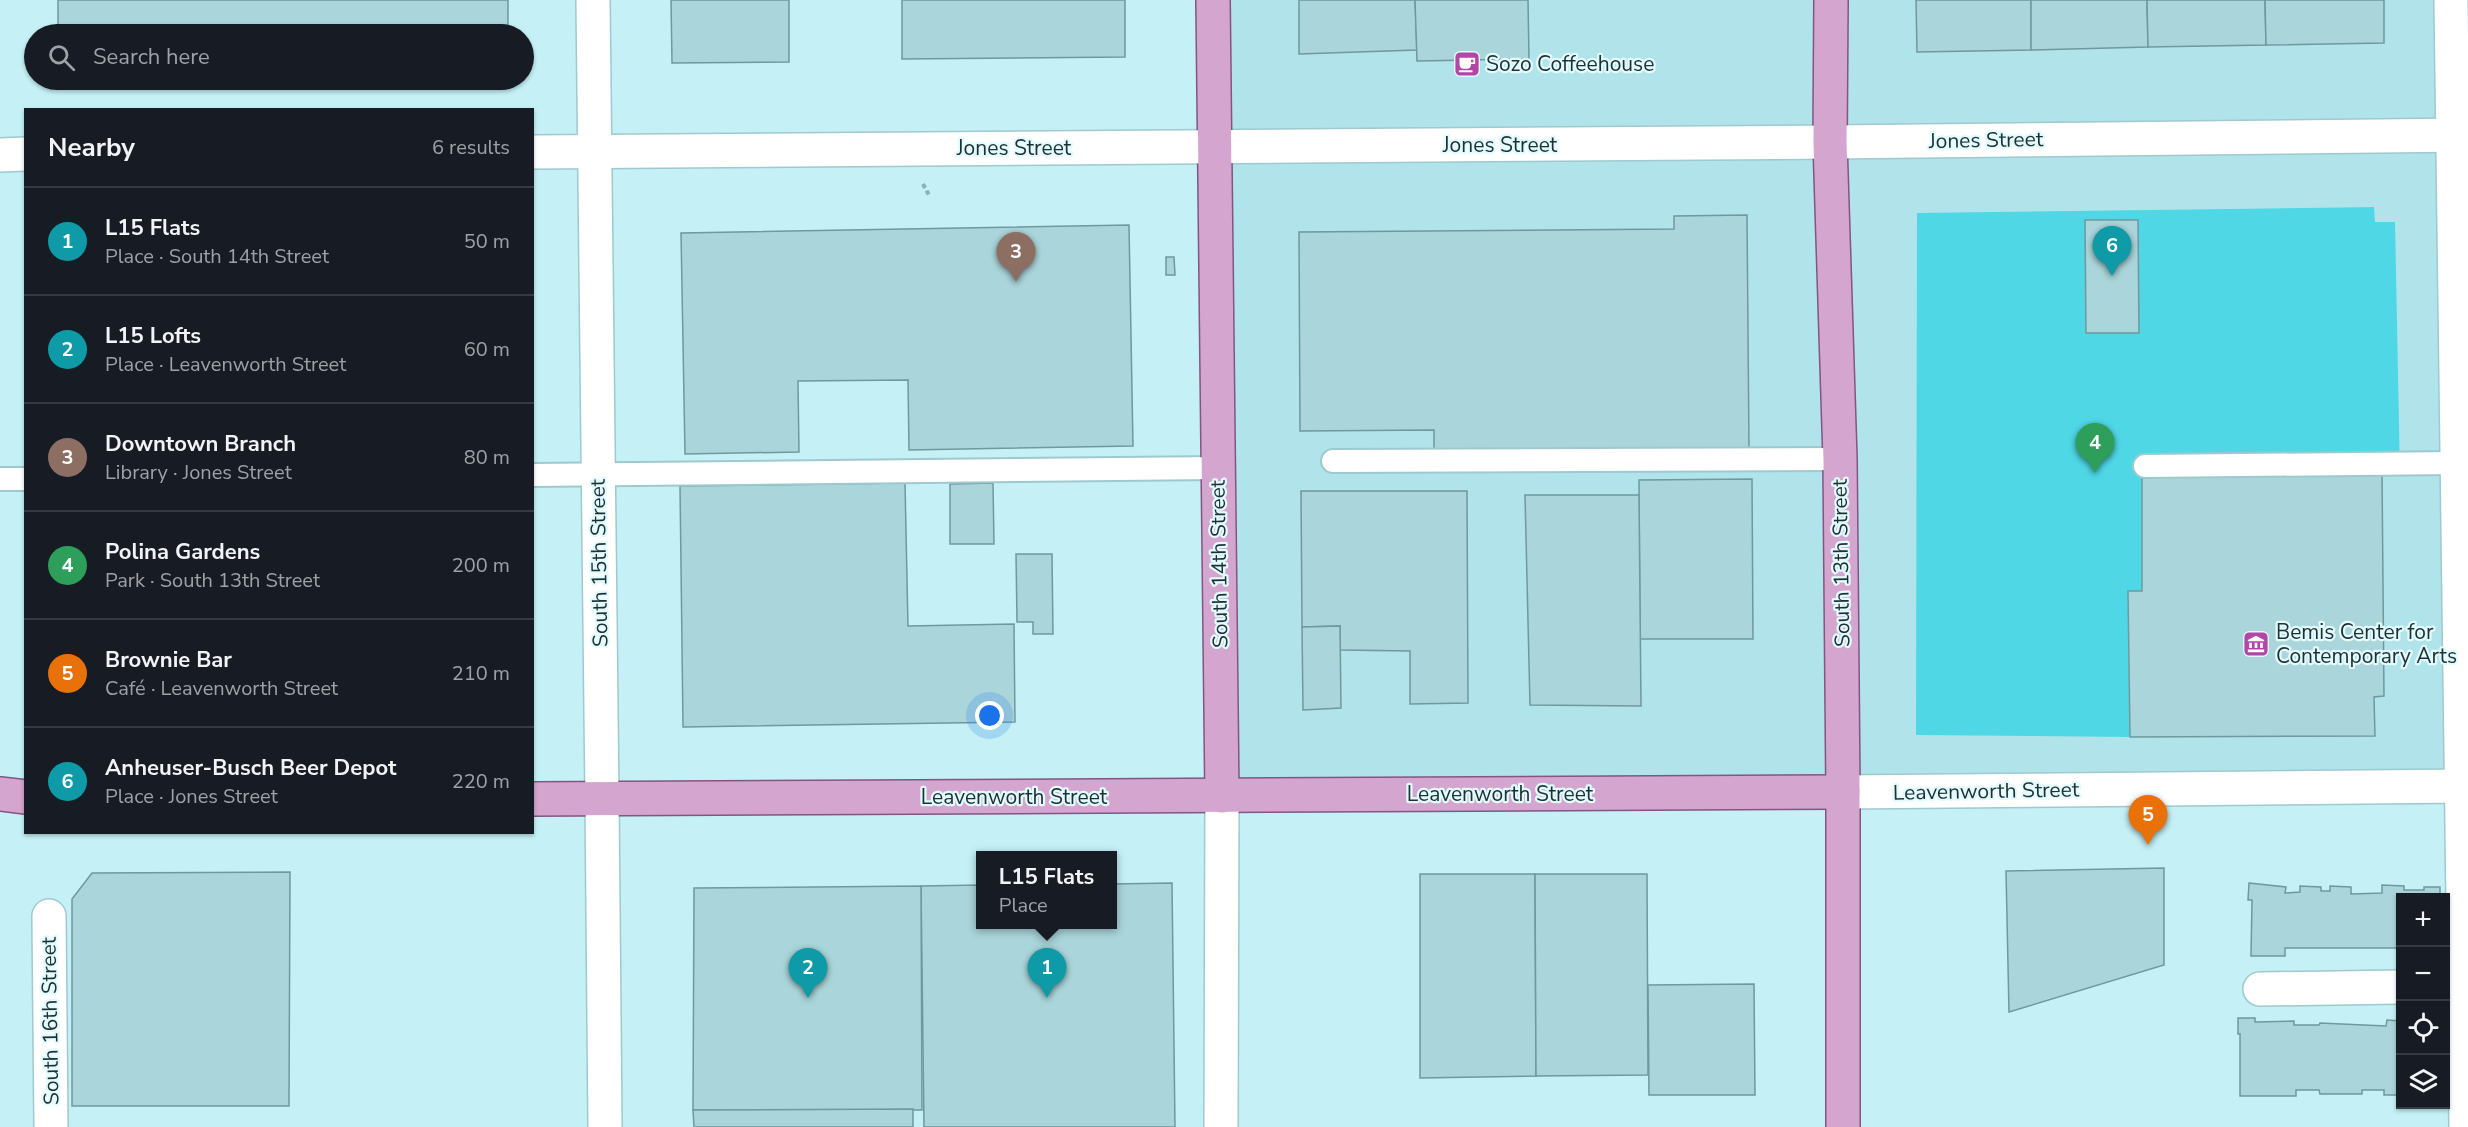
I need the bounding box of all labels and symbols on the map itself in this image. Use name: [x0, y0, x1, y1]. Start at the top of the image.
cafe icon: Sozo Coffeehouse: [1452, 49, 1482, 79]
place label: Sozo Coffeehouse: [1486, 50, 1654, 78]
street label: Jones Street: [1928, 125, 2044, 155]
street label: Jones Street: [1442, 131, 1558, 159]
street label: Jones Street: [956, 134, 1072, 162]
pin: 6: [2092, 226, 2132, 276]
pin: 3: [996, 232, 1036, 282]
pin: 4: [2076, 424, 2114, 473]
street label: South 15th Street: [584, 478, 614, 647]
street label: South 13th Street: [1826, 478, 1856, 647]
street label: South 14th Street: [1204, 479, 1234, 648]
place label: Bemis Center for Contemporary Arts: [2276, 618, 2457, 670]
museum icon: Bemis Center for Contemporary Arts: [2241, 629, 2271, 659]
your location: [975, 701, 1004, 730]
street label: Leavenworth Street: [1893, 775, 2080, 807]
street label: Leavenworth Street: [1407, 780, 1594, 808]
street label: Leavenworth Street: [921, 783, 1108, 811]
pin: 5: [2128, 796, 2168, 845]
street label: South 16th Street: [35, 936, 65, 1105]
pin: 2: [788, 948, 828, 998]
pin: 1: [1028, 948, 1066, 998]

